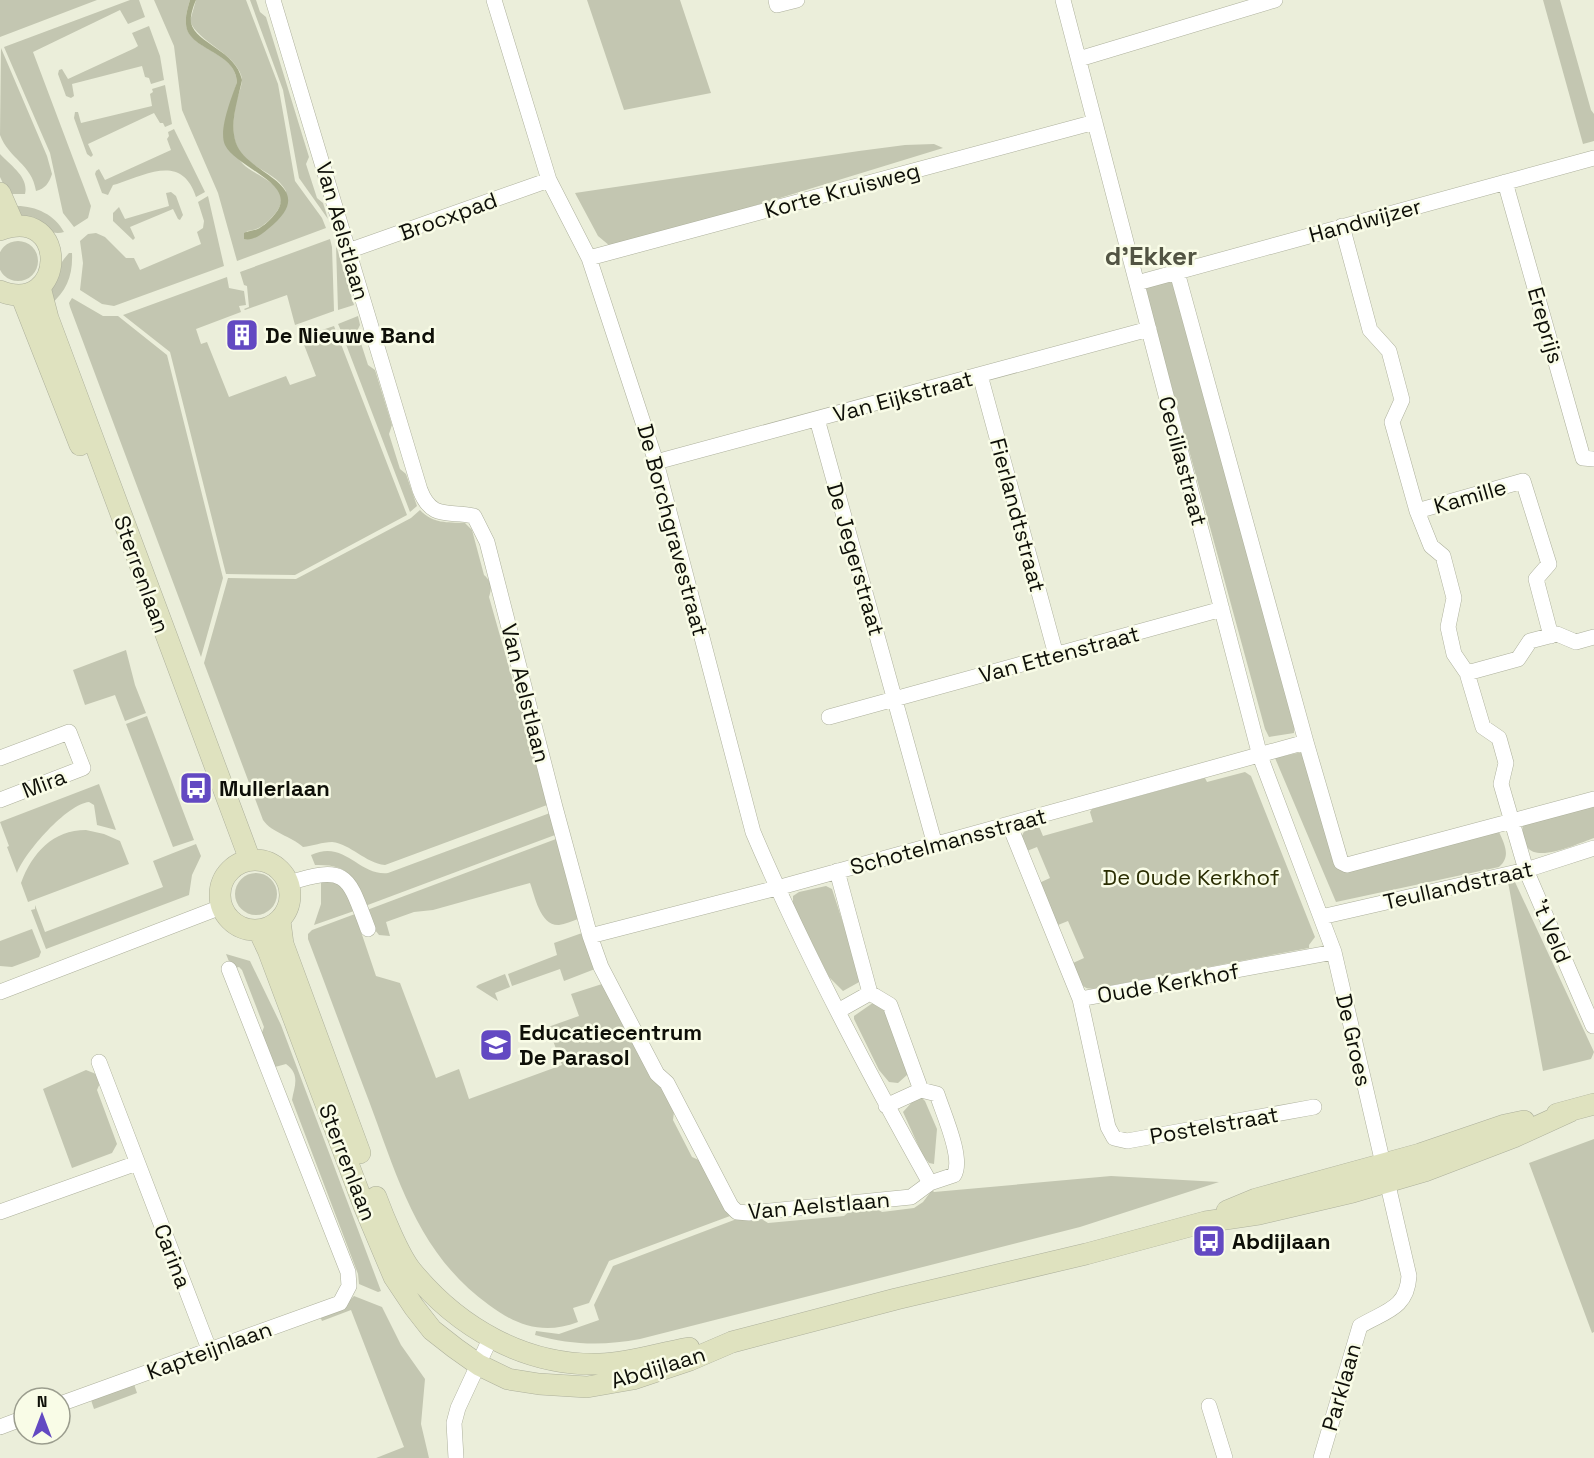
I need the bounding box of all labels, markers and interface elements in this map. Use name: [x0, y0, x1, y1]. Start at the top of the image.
street label: Korte Kruisweg: [761, 156, 923, 224]
street label: Van Aelstlaan: [310, 159, 376, 303]
street label: Brocxpad: [395, 185, 501, 247]
street label: Handwijzer: [1306, 192, 1424, 248]
district label: d'Ekker: [1105, 239, 1197, 273]
street label: Ereprijs: [1522, 284, 1570, 366]
building icon: De Nieuwe Band: [224, 317, 260, 353]
place label: De Nieuwe Band: [265, 321, 435, 349]
street label: Van Eijkstraat: [830, 364, 976, 428]
street label: Ceciliastraat: [1152, 393, 1214, 529]
street label: De Borchgravestraat: [631, 421, 715, 639]
street label: Fierlandtstraat: [984, 435, 1052, 595]
street label: Kamille: [1430, 472, 1510, 520]
street label: De Jegerstraat: [821, 479, 891, 639]
street label: Sterrenlaan: [108, 511, 176, 637]
street label: Van Ettenstraat: [976, 619, 1142, 689]
street label: Van Aelstlaan: [495, 621, 557, 765]
street label: Mira: [18, 762, 70, 804]
bus stop icon: Mullerlaan: [178, 770, 214, 806]
place label: Mullerlaan: [219, 774, 330, 802]
street label: Schotelmansstraat: [847, 801, 1049, 881]
street label: Teullandstraat: [1381, 854, 1535, 916]
park label: De Oude Kerkhof: [1103, 863, 1280, 891]
street label: 't Veld: [1526, 895, 1578, 967]
street label: Oude Kerkhof: [1095, 957, 1241, 1009]
street label: De Groes: [1330, 991, 1378, 1089]
place label: Educatiecentrum De Parasol: [519, 1018, 702, 1071]
school or university icon: Educatiecentrum De Parasol: [478, 1027, 514, 1063]
street label: Sterrenlaan: [313, 1100, 383, 1224]
street label: Postelstraat: [1148, 1100, 1280, 1150]
street label: Van Aelstlaan: [747, 1185, 891, 1225]
street label: Carina: [148, 1220, 198, 1292]
bus stop icon: Abdijlaan: [1191, 1223, 1227, 1259]
place label: Abdijlaan: [1232, 1227, 1331, 1255]
street label: Kapteijnlaan: [143, 1314, 275, 1386]
street label: Abdijlaan: [607, 1339, 709, 1395]
street label: Parklaan: [1315, 1340, 1367, 1434]
north arrow: [12, 1386, 72, 1446]
text: N: [37, 1391, 47, 1412]

